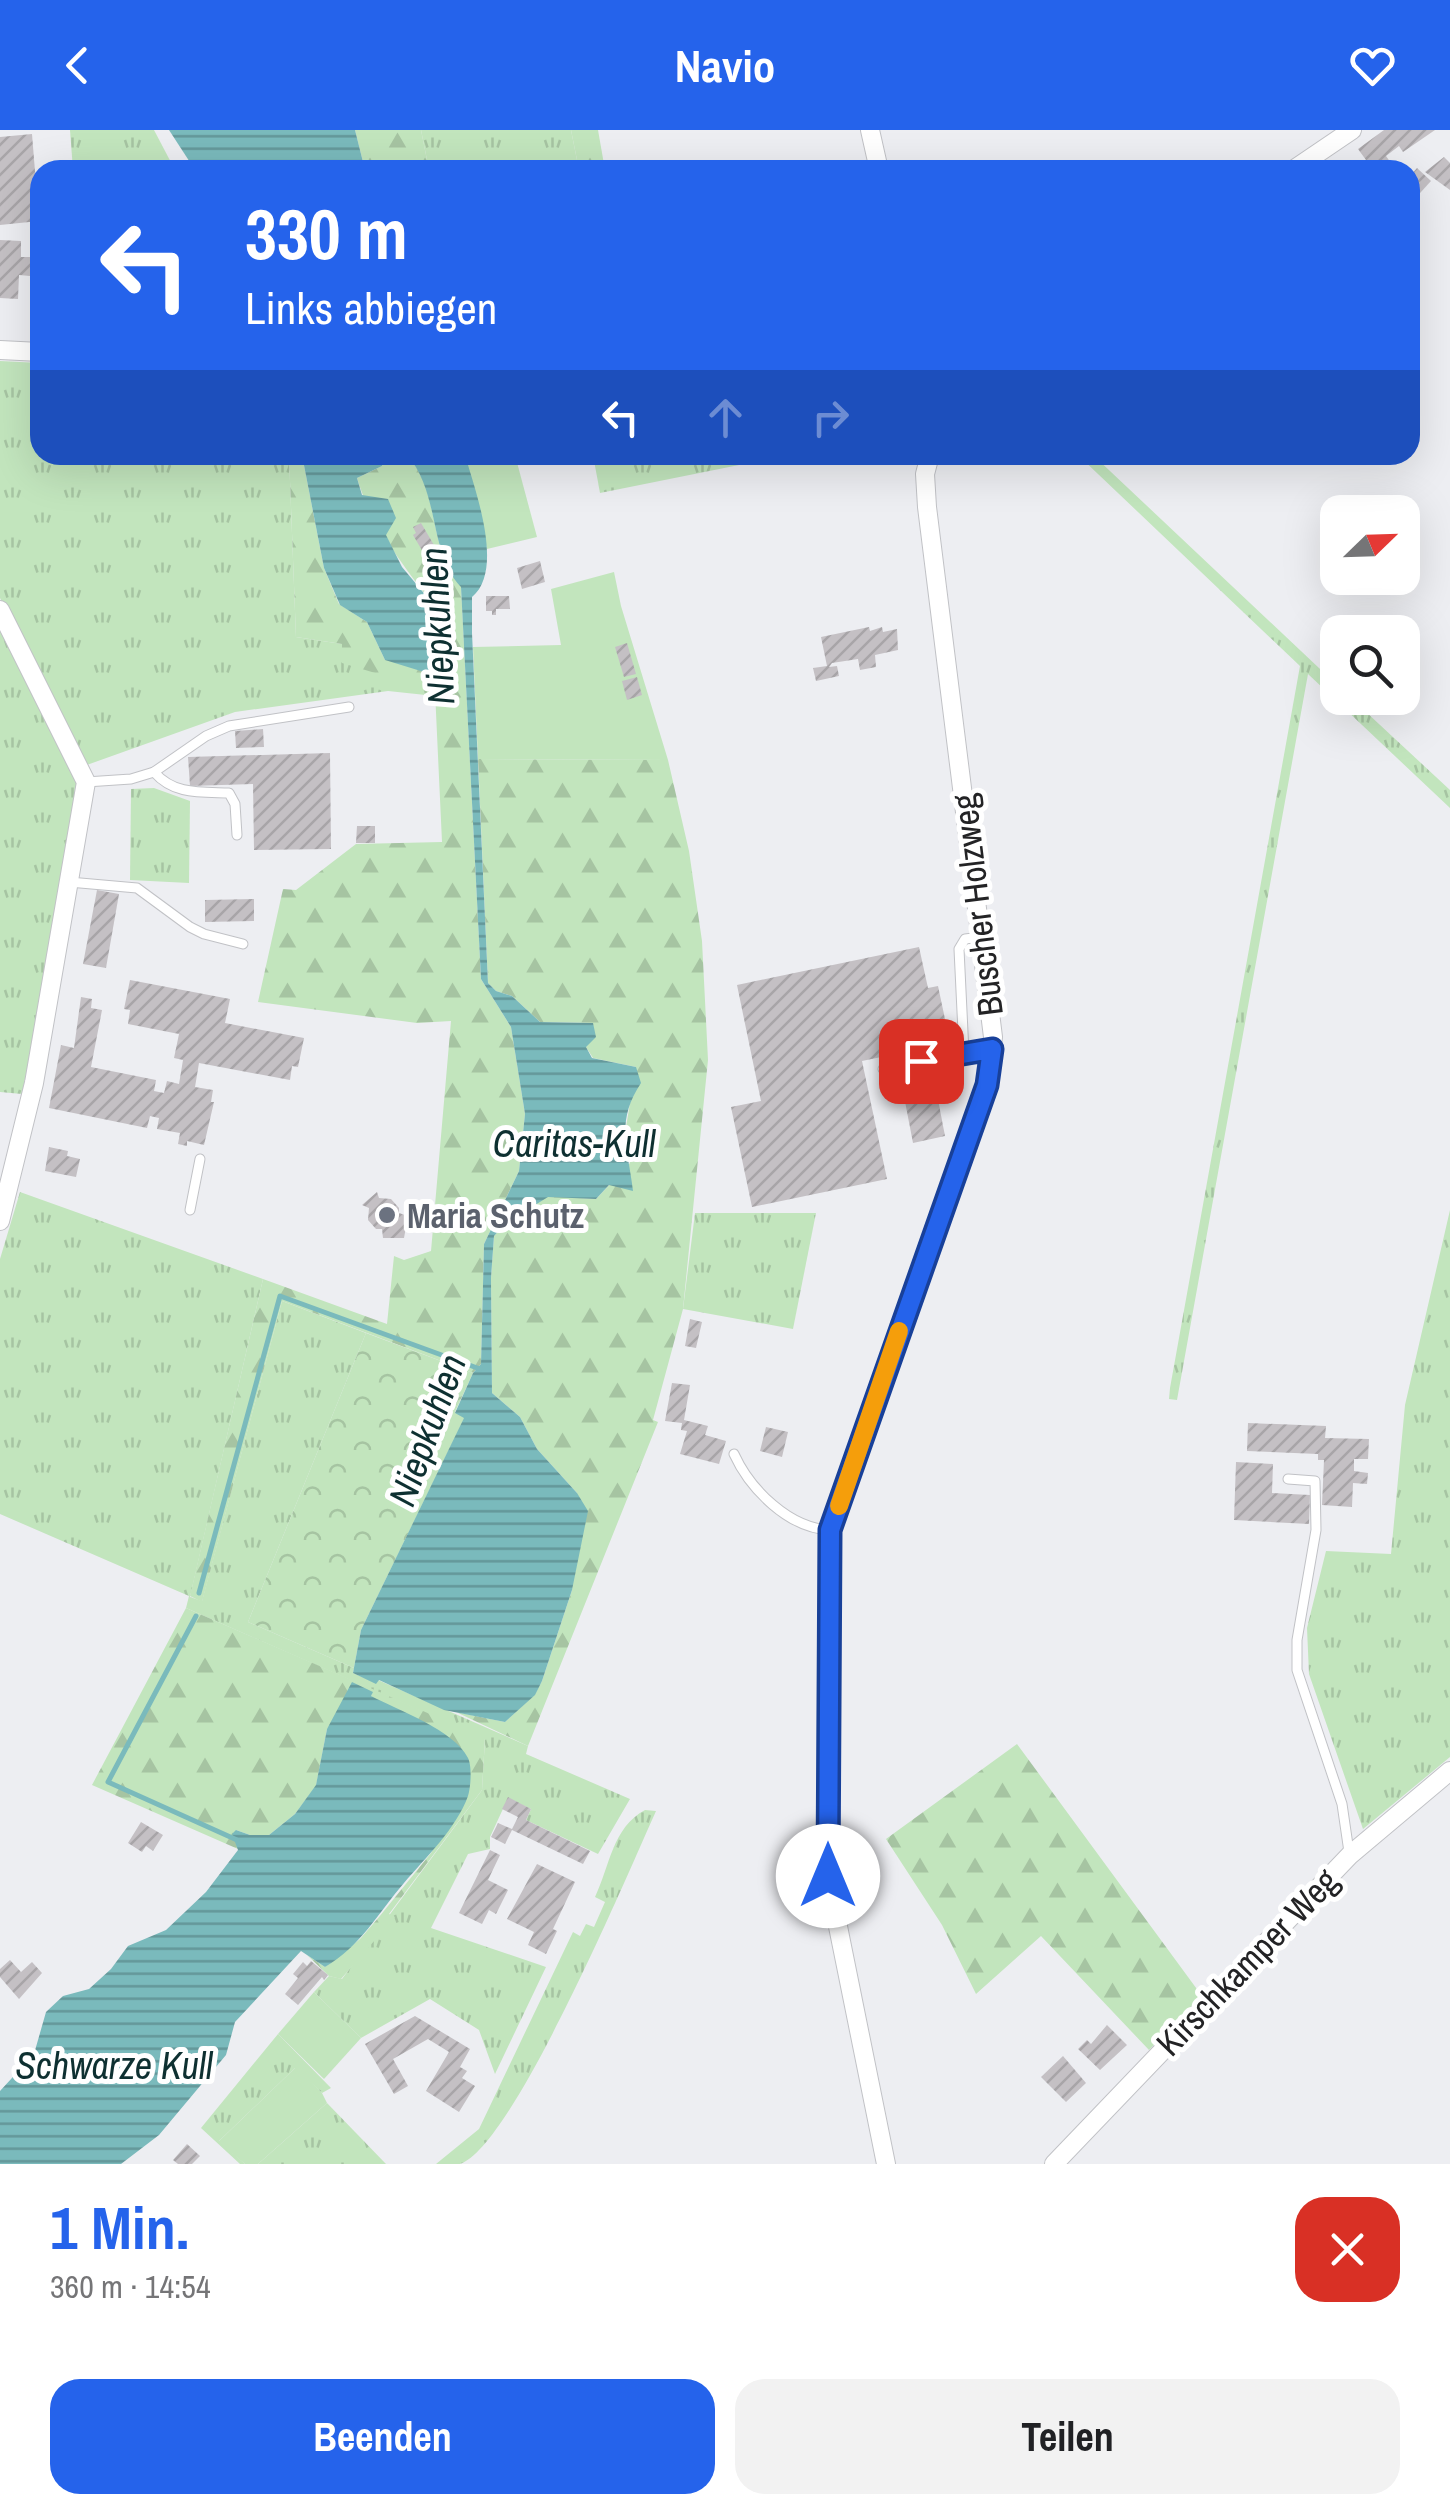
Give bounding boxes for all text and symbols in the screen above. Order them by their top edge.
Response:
text: Navio [675,35,775,96]
icon: back [50,38,105,93]
icon: heart [1345,38,1400,93]
text: 330 m [245,187,408,281]
icon: left [80,200,210,330]
text: Links abbiegen [245,277,497,338]
icon: left [593,390,648,445]
icon: ahead [698,390,753,445]
icon: right [803,390,858,445]
north arrow [1320,495,1420,595]
map controls [1320,495,1420,715]
water label: Niepkuhlen [407,546,467,706]
button: search [1320,615,1420,715]
street label: Buscher Holzweg [940,791,1014,1019]
pin [879,1019,964,1104]
icon: arrive [894,1034,949,1089]
water label: Caritas-Kull [493,1118,656,1169]
place label: Maria Schutz [407,1192,584,1239]
marker: Maria Schutz [376,1204,398,1226]
water label: Niepkuhlen [376,1347,478,1513]
position arrow [776,1824,880,1928]
street label: Kirschkamper Weg [1146,1858,1349,2066]
water label: Schwarze Kull [15,2040,214,2091]
text: 1 Min. [50,2187,189,2268]
button: close [1295,2197,1400,2302]
text: 360 m · 14:54 [50,2265,210,2308]
button: Beenden [50,2379,715,2494]
button: Teilen [735,2379,1400,2494]

